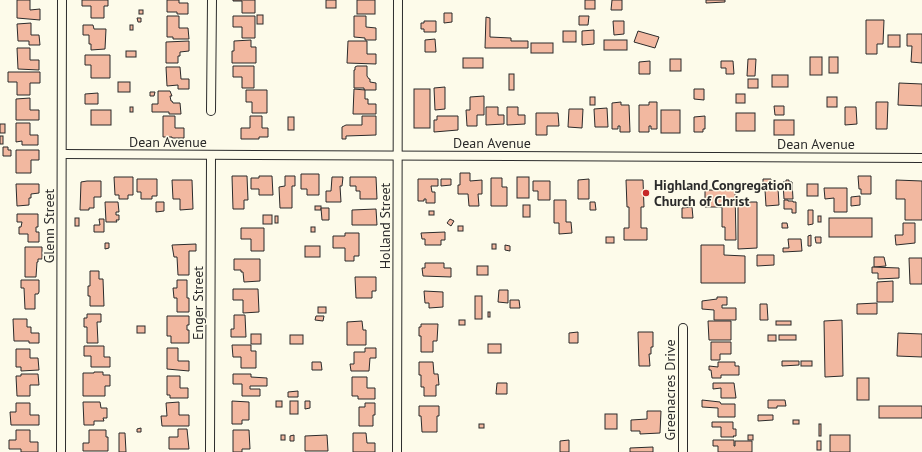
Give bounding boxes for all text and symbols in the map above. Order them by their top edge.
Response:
street label: Dean Avenue [129,133,207,151]
street label: Dean Avenue [453,134,531,152]
street label: Dean Avenue [777,135,855,153]
place label: Highland Congregation Church of Christ [654,176,792,210]
street label: Holland Street [376,182,394,269]
street label: Glenn Street [40,188,58,263]
marker: Highland Congregation Church of Christ [641,188,651,198]
street label: Enger Street [189,266,207,340]
street label: Greenacres Drive [661,339,679,441]

